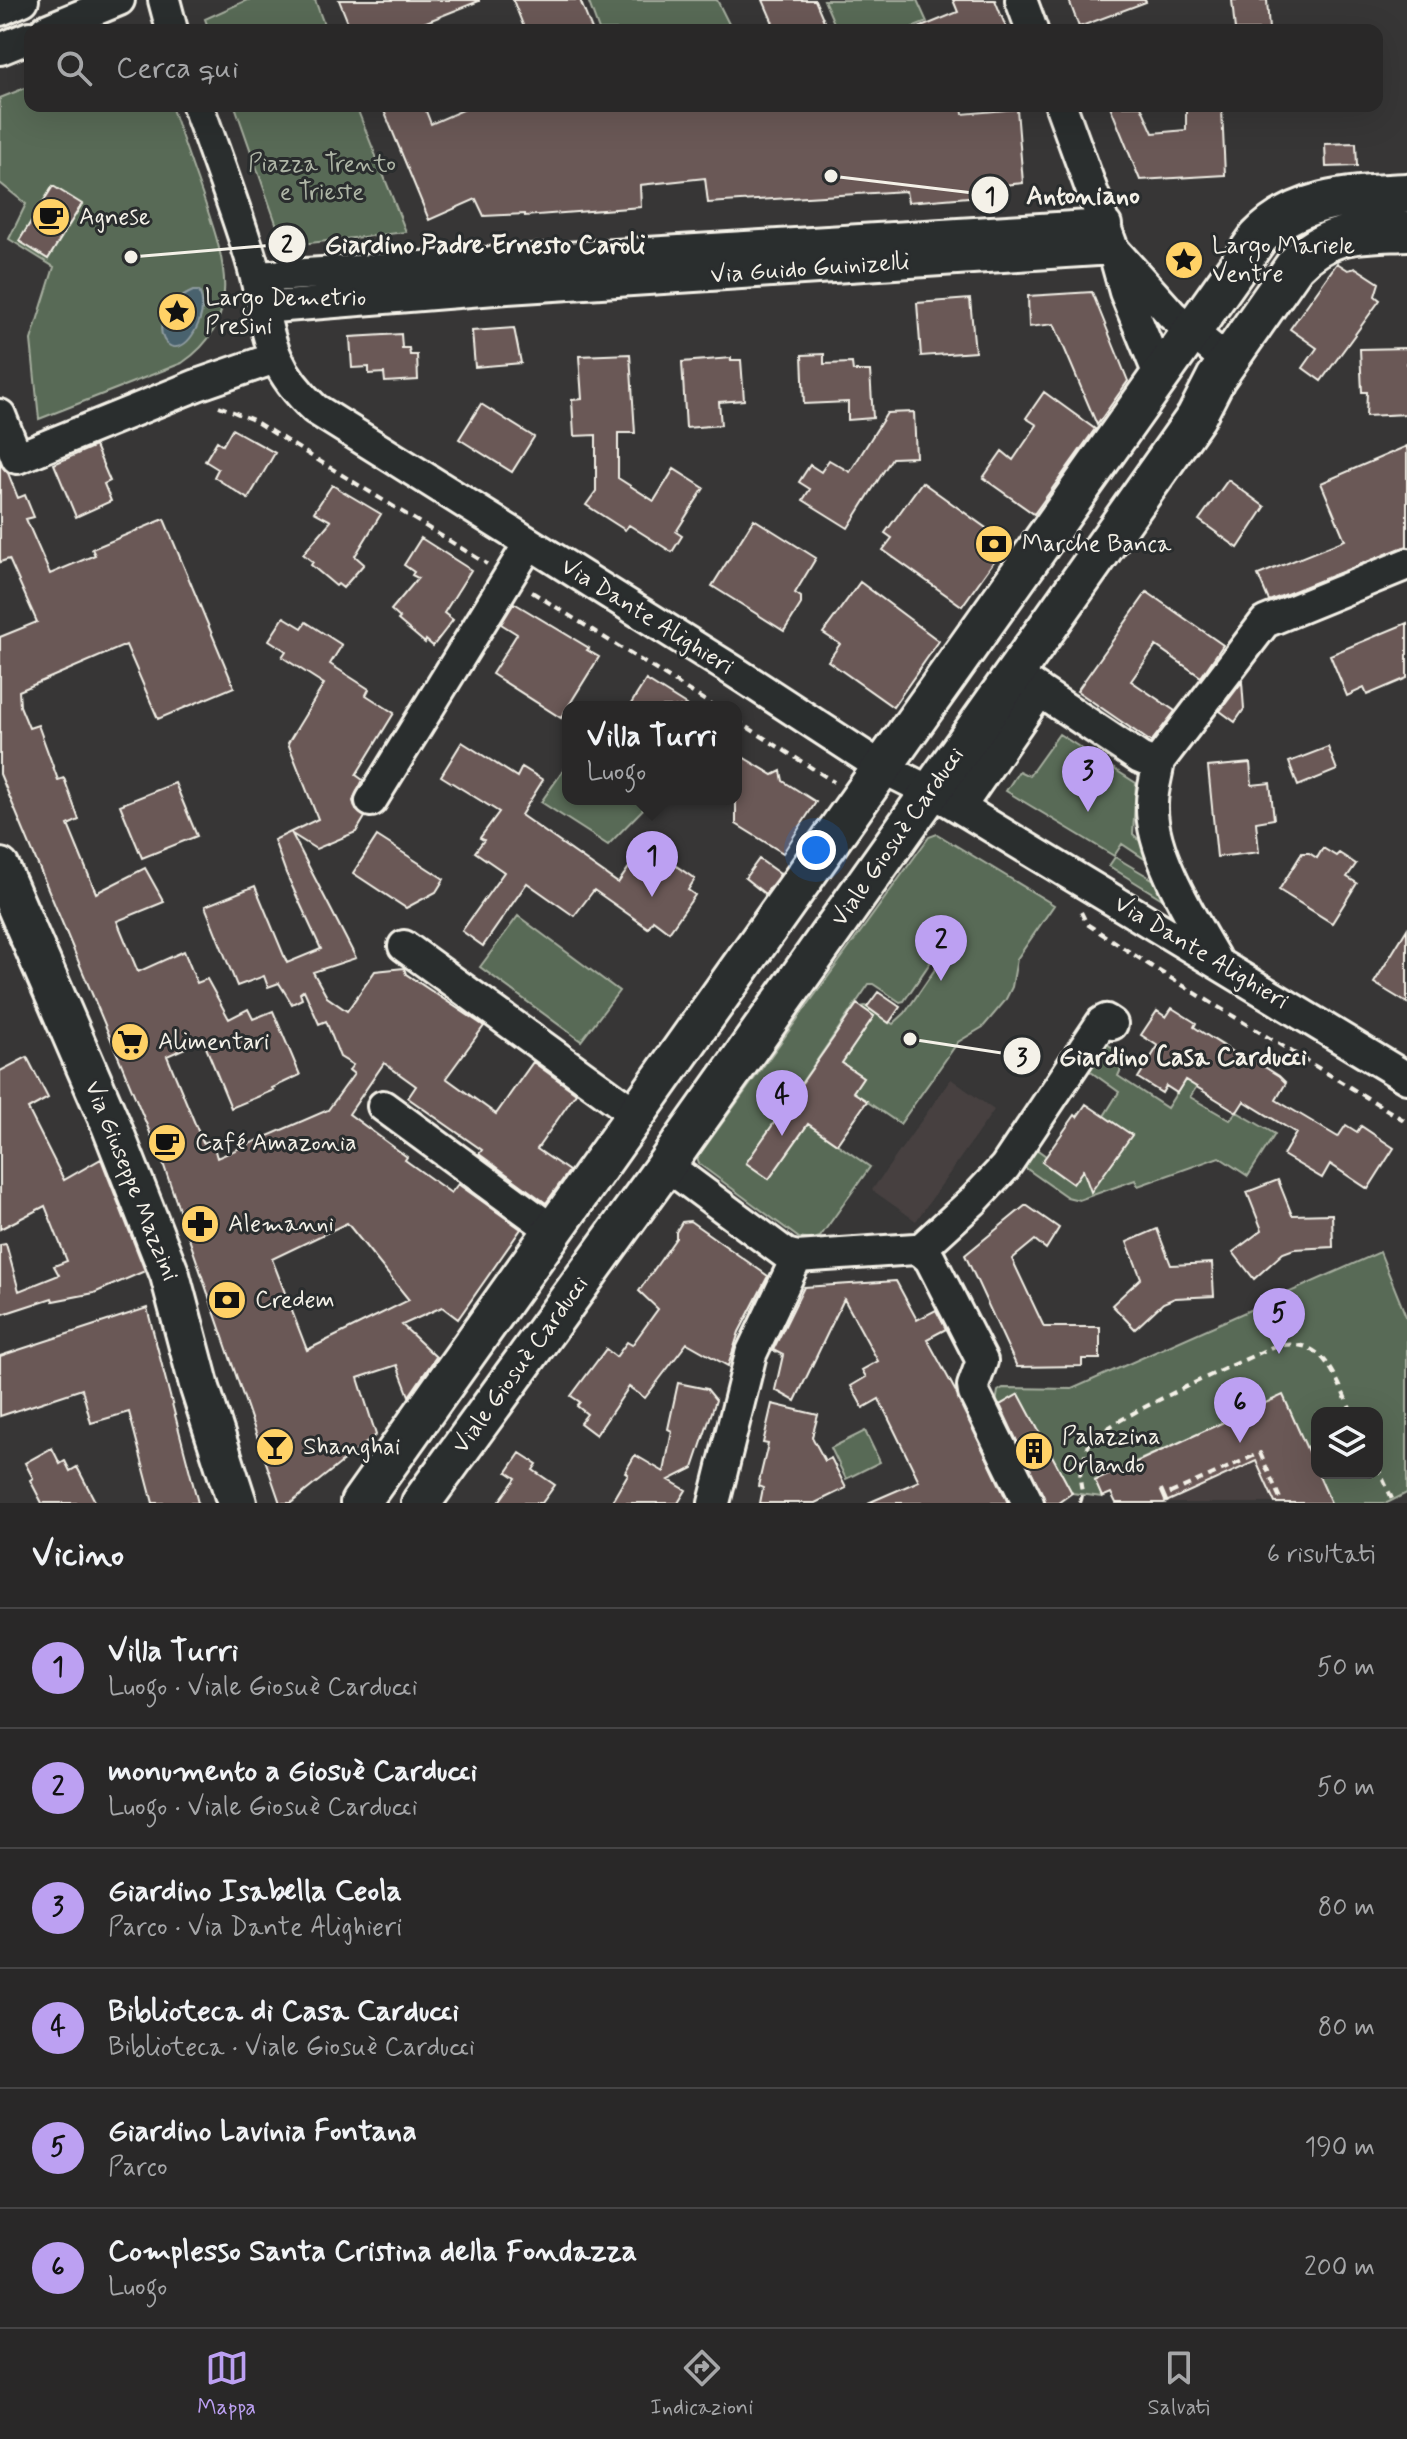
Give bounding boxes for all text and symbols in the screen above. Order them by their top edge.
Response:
search box [24,24,1383,112]
icon: search [52,46,96,90]
text: Cerca qui [116,49,239,88]
park label: Piazza Trento e Trieste [248,149,396,208]
callout: Antoniano [970,170,1155,220]
text: Antoniano [1026,180,1140,214]
text: 1 [985,182,995,213]
cafe icon: Agnese [30,196,72,238]
place label: Agnese [79,202,150,233]
callout: Giardino Padre Ernesto Caroli [267,219,663,269]
text: Giardino Padre Ernesto Caroli [325,229,645,263]
text: 2 [281,230,293,261]
place label: Largo Mariele Ventre [1212,231,1355,290]
place icon: Largo Mariele Ventre [1163,239,1205,281]
street label: Via Guido Guinizelli [709,247,911,291]
place label: Largo Demetrio Presini [205,283,366,342]
place icon: Largo Demetrio Presini [156,291,198,333]
bank icon: Marche Banca [973,523,1015,565]
place label: Marche Banca [1022,529,1172,560]
street label: Via Dante Alighieri [555,551,739,683]
popup [562,701,742,805]
text: Villa Turri [587,717,717,756]
street label: Viale Giosuè Carducci [824,741,972,933]
pin: 3 [1062,746,1114,812]
text: Luogo [587,756,646,790]
your location [796,830,836,870]
pin: 1 [626,831,678,897]
street label: Via Dante Alighieri [1108,889,1294,1017]
pin: 2 [915,915,967,981]
supermarket icon: Alimentari [109,1021,151,1063]
place label: Alimentari [158,1027,269,1058]
callout: Giardino Casa Carducci [1002,1031,1324,1081]
text: Giardino Casa Carducci [1059,1041,1307,1075]
text: 3 [1017,1043,1028,1074]
pin: 4 [756,1070,808,1136]
street label: Via Giuseppe Mazzini [77,1076,185,1286]
cafe icon: Café Amazonia [146,1122,188,1164]
place label: Café Amazonia [195,1128,357,1159]
pharmacy icon: Alemanni [179,1203,221,1245]
place label: Alemanni [228,1209,334,1240]
street label: Viale Giosuè Carducci [446,1270,596,1460]
bank icon: Credem [206,1279,248,1321]
place label: Credem [255,1285,335,1316]
pin: 5 [1253,1288,1305,1354]
pin: 6 [1214,1377,1266,1443]
map controls [1311,1407,1383,1479]
button: layers [1311,1407,1383,1479]
place label: Palazzina Orlando [1062,1422,1161,1481]
bar icon: Shanghai [254,1426,296,1468]
building icon: Palazzina Orlando [1013,1430,1055,1472]
place label: Shanghai [303,1432,400,1463]
text: Vicino [32,1533,124,1578]
text: 6 risultati [1267,1538,1375,1572]
text: Villa Turri [108,1632,238,1671]
text: 1 [52,1651,64,1685]
text: 50 m [1317,1651,1375,1685]
text: Luogo · Viale Giosuè Carducci [108,1671,418,1705]
text: monumento a Giosuè Carducci [108,1752,477,1791]
text: 2 [52,1771,64,1805]
text: 50 m [1317,1771,1375,1805]
text: Luogo · Viale Giosuè Carducci [108,1791,418,1825]
text: Giardino Isabella Ceola [108,1872,402,1911]
text: 3 [52,1891,64,1925]
text: 80 m [1318,1891,1375,1925]
text: Parco · Via Dante Alighieri [108,1911,402,1945]
text: Biblioteca di Casa Carducci [108,1992,459,2031]
text: 4 [50,2011,66,2045]
text: 80 m [1318,2011,1375,2045]
text: Biblioteca · Viale Giosuè Carducci [108,2031,475,2065]
text: Giardino Lavinia Fontana [108,2112,417,2151]
text: 5 [50,2131,66,2165]
text: 190 m [1305,2131,1375,2165]
text: Parco [108,2151,168,2185]
text: Complesso Santa Cristina della Fondazza [108,2232,637,2271]
text: 6 [51,2251,65,2285]
text: 200 m [1304,2251,1375,2285]
text: Luogo [108,2271,167,2305]
tab: Mappa [197,2346,256,2422]
tab: Indicazioni [650,2346,753,2422]
tab: Salvati [1148,2346,1210,2422]

